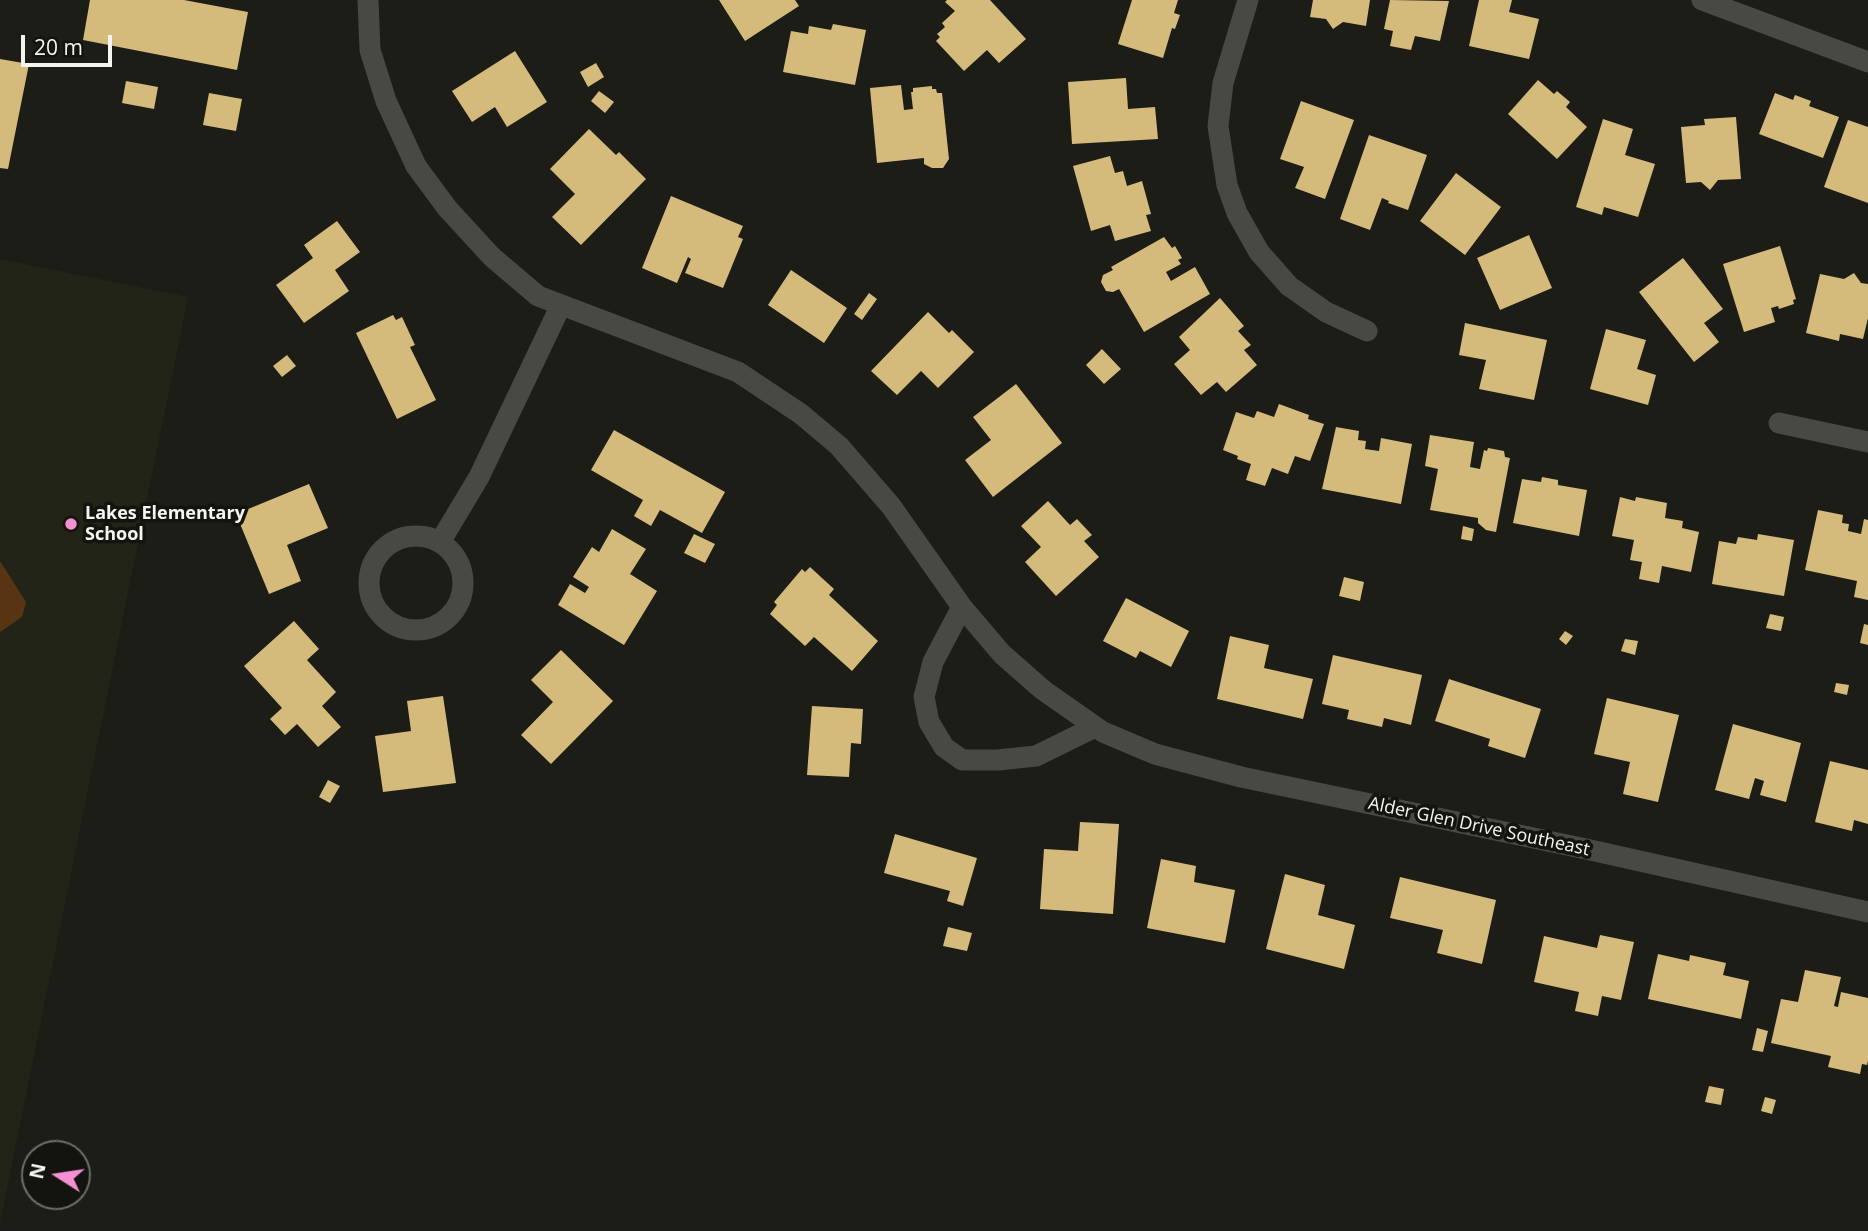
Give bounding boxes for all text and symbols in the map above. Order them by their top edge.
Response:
scale bar [24,21,116,65]
text: 20 m [34,33,83,61]
place label: Lakes Elementary School [85,503,245,546]
marker: Lakes Elementary School [63,516,79,532]
street label: Alder Glen Drive Southeast [1366,793,1592,861]
north arrow [21,1140,91,1210]
text: N [23,1161,52,1181]

